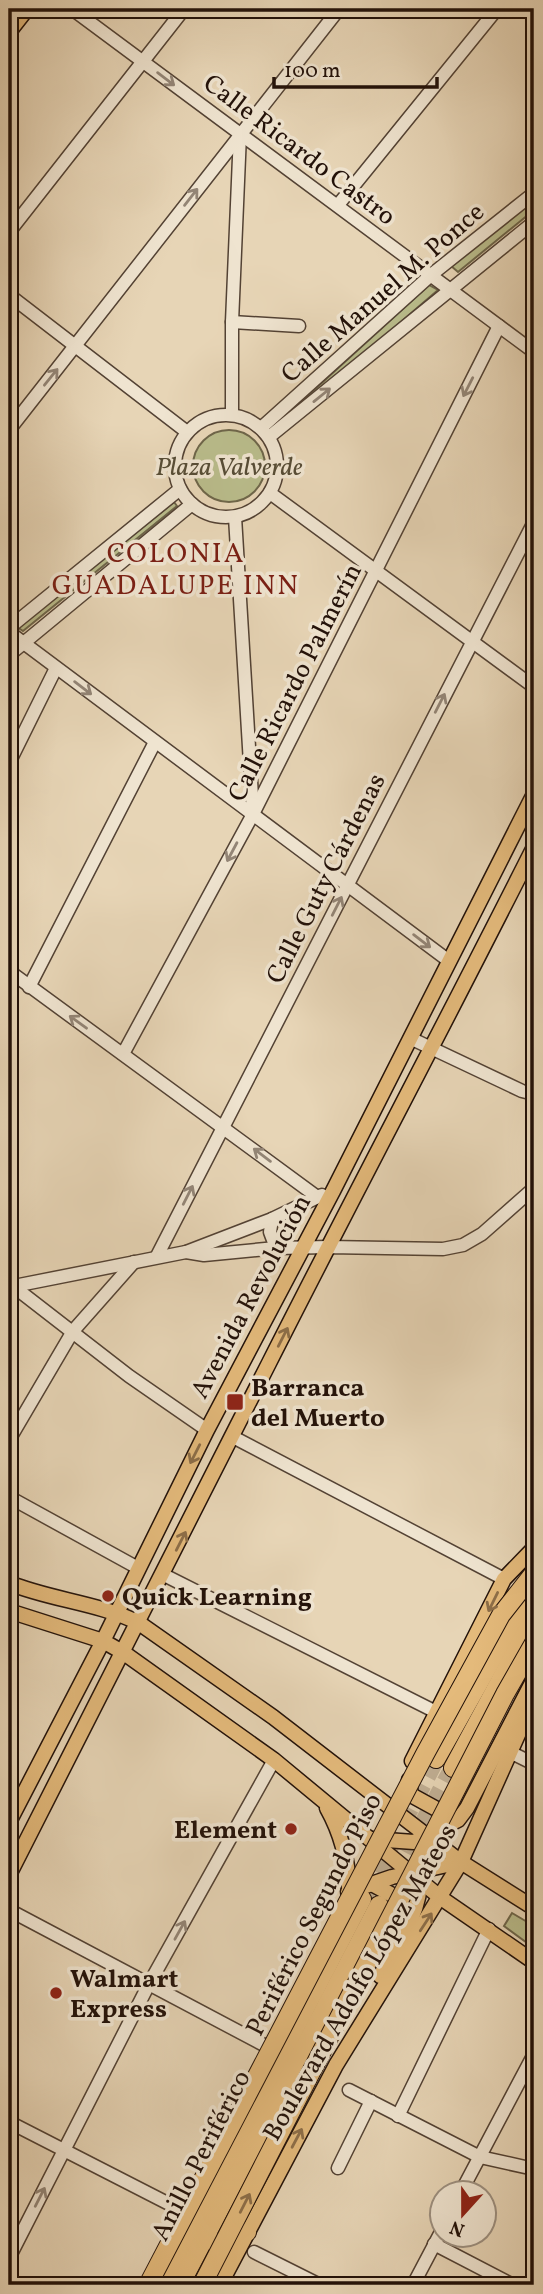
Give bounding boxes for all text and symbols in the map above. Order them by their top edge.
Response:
scale bar [274,46,436,90]
text: 100 m [284,57,341,86]
street label: Calle Ricardo Castro [195,66,403,235]
one-way arrow [157,71,176,86]
one-way arrow [184,189,199,207]
street label: Calle Manuel M. Ponce [274,195,493,392]
one-way arrow [44,368,59,386]
one-way arrow [461,376,475,397]
one-way arrow [313,387,331,402]
park label: Plaza Valverde [155,450,303,486]
district label: COLONIA GUADALUPE INN [52,535,300,606]
street label: Calle Ricardo Palmerín [220,557,372,808]
one-way arrow [73,680,92,695]
one-way arrow [433,693,447,714]
street label: Calle Guty Cárdenas [258,768,395,990]
one-way arrow [225,841,239,862]
one-way arrow [330,896,344,917]
one-way arrow [412,934,431,948]
one-way arrow [69,1015,88,1029]
one-way arrow [253,1148,272,1163]
one-way arrow [181,1185,195,1206]
street label: Avenida Revolución [183,1189,321,1405]
one-way arrow [276,1327,290,1348]
place label: Barranca del Muerto [251,1371,385,1437]
marker: Barranca del Muerto [225,1392,245,1412]
one-way arrow [188,1443,201,1464]
one-way arrow [175,1531,189,1552]
place label: Quick Learning [122,1580,312,1616]
marker: Quick Learning [100,1588,116,1604]
one-way arrow [486,1591,500,1612]
street label: Periférico Segundo Piso [238,1787,392,2042]
place label: Element [174,1813,277,1849]
street label: Boulevard Adolfo López Mateos [255,1818,466,2148]
marker: Element [283,1821,299,1837]
one-way arrow [419,1912,433,1932]
one-way arrow [173,1921,187,1941]
place label: Walmart Express [70,1962,179,2028]
marker: Walmart Express [48,1985,64,2001]
street label: Anillo Periférico [143,2064,260,2248]
one-way arrow [290,2128,304,2149]
north arrow [428,2178,498,2248]
one-way arrow [34,2187,48,2208]
one-way arrow [239,2193,253,2214]
text: N [446,2213,469,2243]

